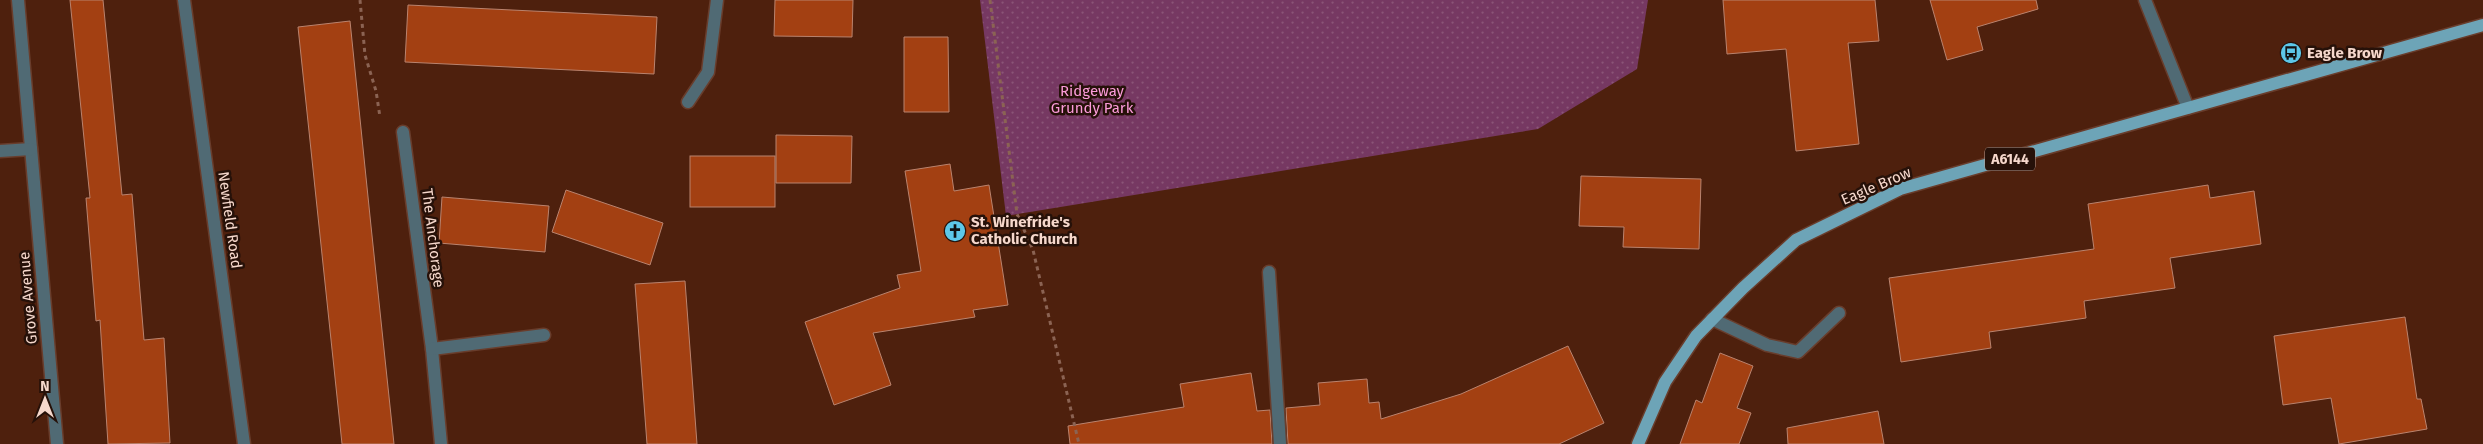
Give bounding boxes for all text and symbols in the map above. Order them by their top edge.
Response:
bus stop icon: Eagle Brow [2279,41,2303,65]
place label: Eagle Brow [2307,44,2383,62]
park label: Ridgeway Grundy Park [1051,82,1134,117]
road number: A6144 [1985,148,2035,170]
street label: Eagle Brow [1838,163,1914,209]
street label: Newfield Road [214,170,246,270]
street label: The Anchorage [418,187,448,289]
place label: St. Winefride's Catholic Church [971,213,1077,248]
church icon: St. Winefride's Catholic Church [943,219,967,243]
street label: Grove Avenue [15,251,41,345]
north arrow [20,374,70,424]
text: N [40,378,50,395]

